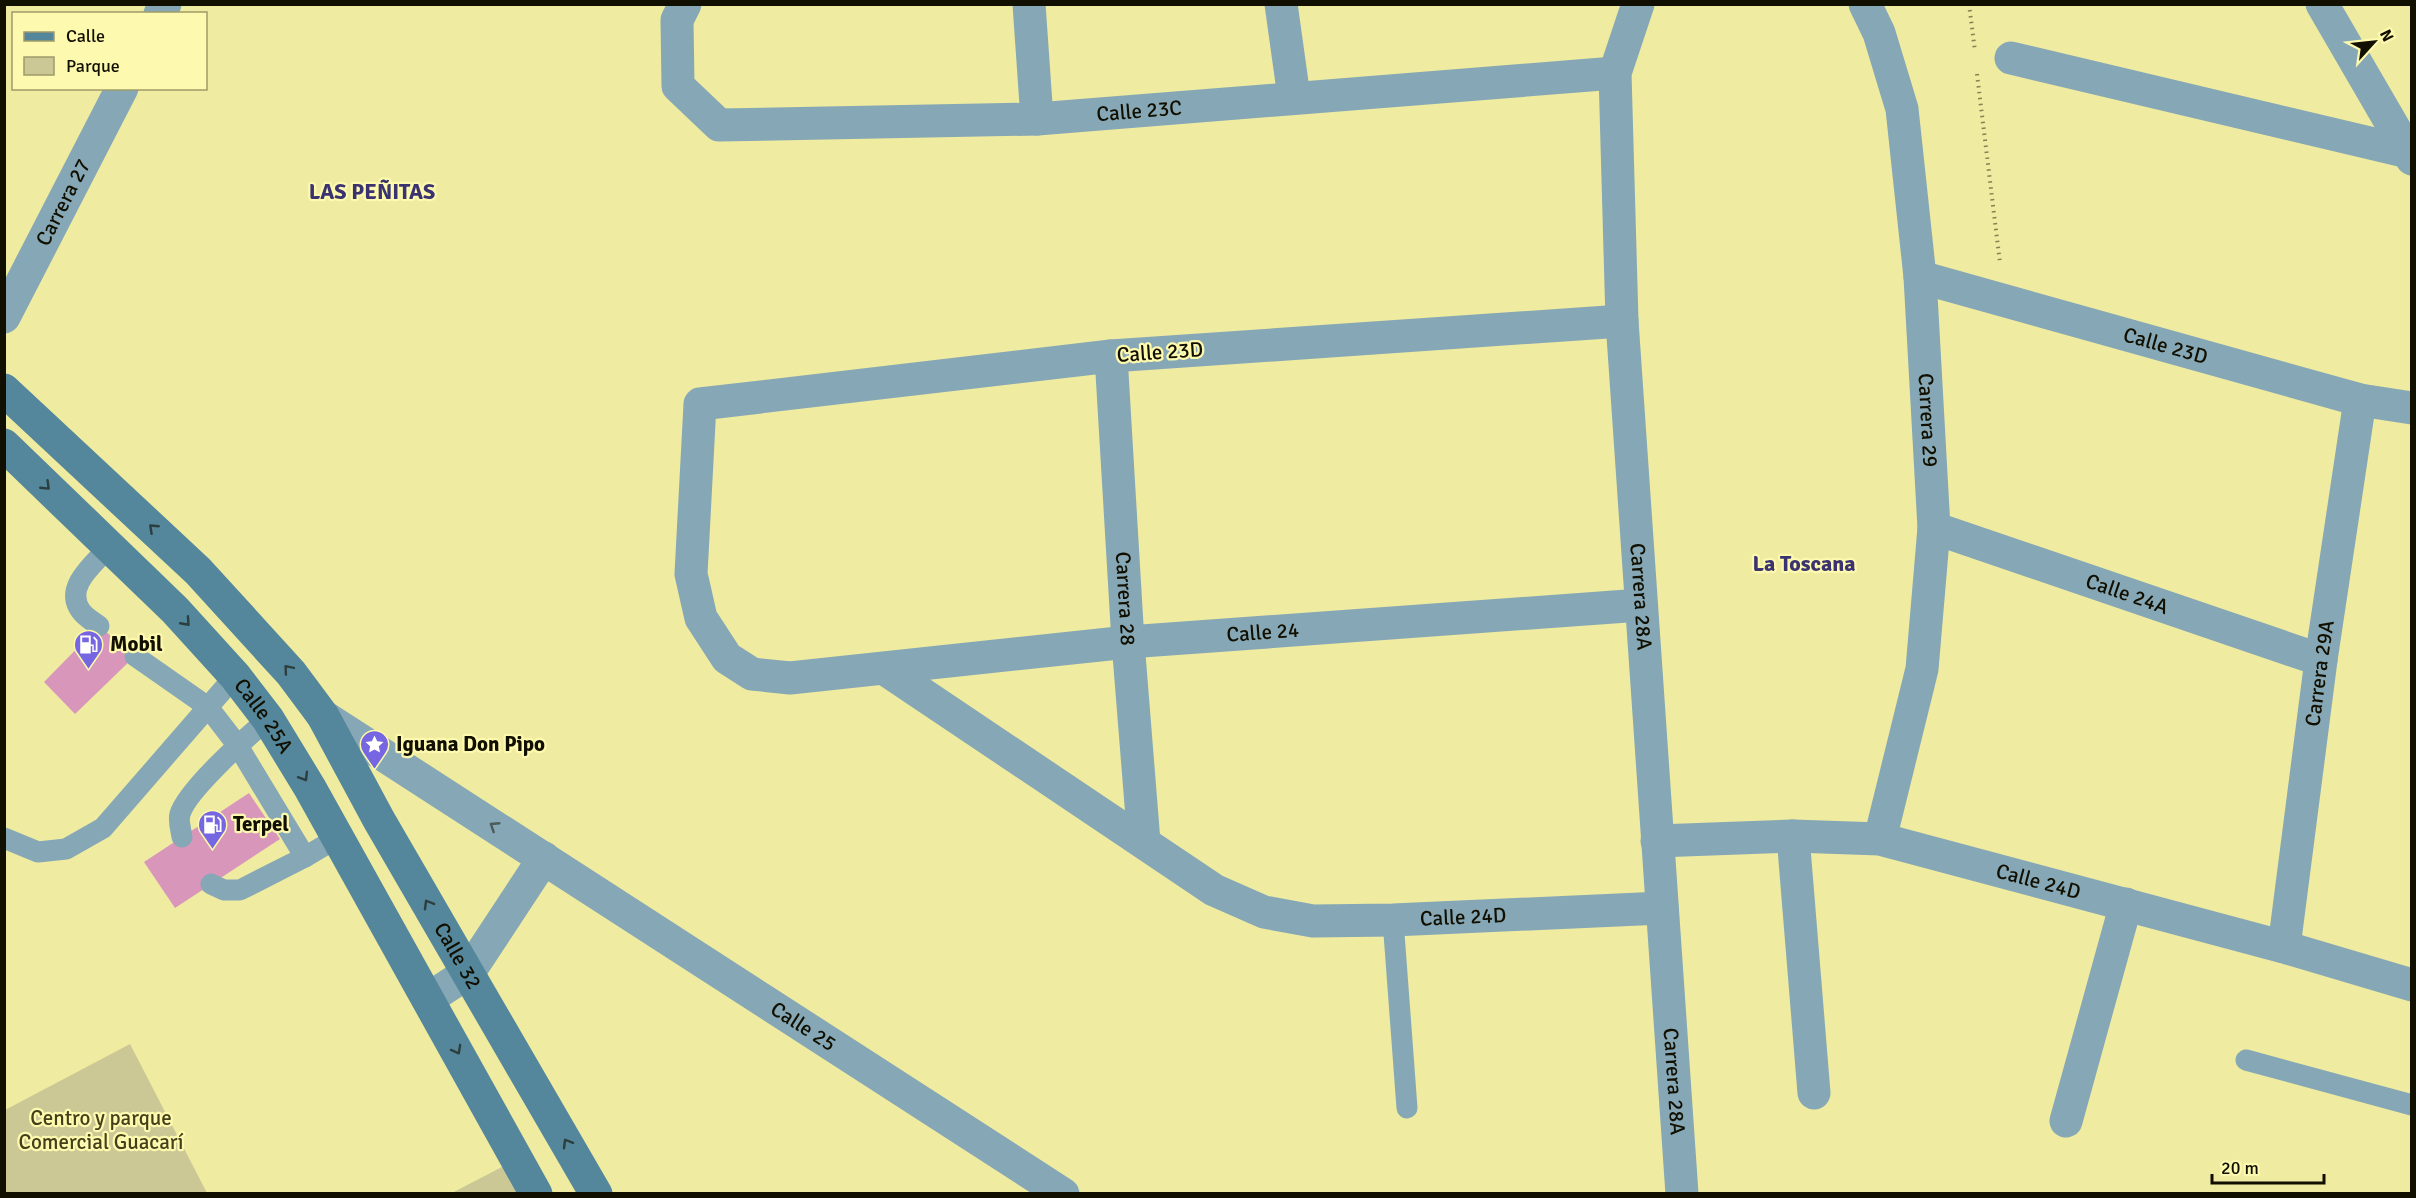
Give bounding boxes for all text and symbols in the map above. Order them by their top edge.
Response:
legend [12,12,207,90]
north arrow [2344,12,2404,72]
text: Calle [66,25,105,47]
text: N [2375,26,2398,45]
text: Parque [66,55,120,77]
street label: Calle 23C [1095,95,1183,127]
street label: Carrera 27 [30,154,96,250]
district label: LAS PEÑITAS [309,178,435,205]
street label: Calle 23D [2120,321,2211,370]
street label: Calle 23D [1116,336,1204,368]
street label: Carrera 29 [1912,372,1944,468]
one-way arrow [40,479,50,490]
one-way arrow [149,525,160,536]
street label: Carrera 28A [1624,542,1658,651]
district label: La Toscana [1752,550,1856,577]
street label: Carrera 28 [1110,551,1141,646]
street label: Calle 24A [2082,568,2172,620]
one-way arrow [179,615,190,626]
street label: Calle 24 [1225,617,1300,648]
street label: Carrera 29A [2300,618,2340,728]
fuel station icon: Mobil [73,628,105,670]
place label: Mobil [110,631,163,657]
one-way arrow [284,665,295,676]
street label: Calle 25A [229,673,299,758]
place icon: Iguana Don Pipo [359,728,391,770]
place label: Iguana Don Pipo [396,731,545,757]
one-way arrow [296,771,308,781]
fuel station icon: Terpel [196,808,228,850]
place label: Terpel [233,811,289,837]
one-way arrow [490,823,501,834]
street label: Calle 24D [1993,858,2083,905]
one-way arrow [424,900,436,910]
street label: Calle 24D [1419,902,1507,932]
street label: Calle 32 [428,918,487,994]
street label: Calle 25 [766,996,841,1057]
street label: Carrera 28A [1658,1027,1691,1136]
one-way arrow [450,1044,461,1055]
park label: Centro y parque Comercial Guacarí [18,1105,184,1155]
one-way arrow [563,1139,574,1149]
scale bar [2212,1147,2324,1185]
text: 20 m [2221,1157,2259,1179]

